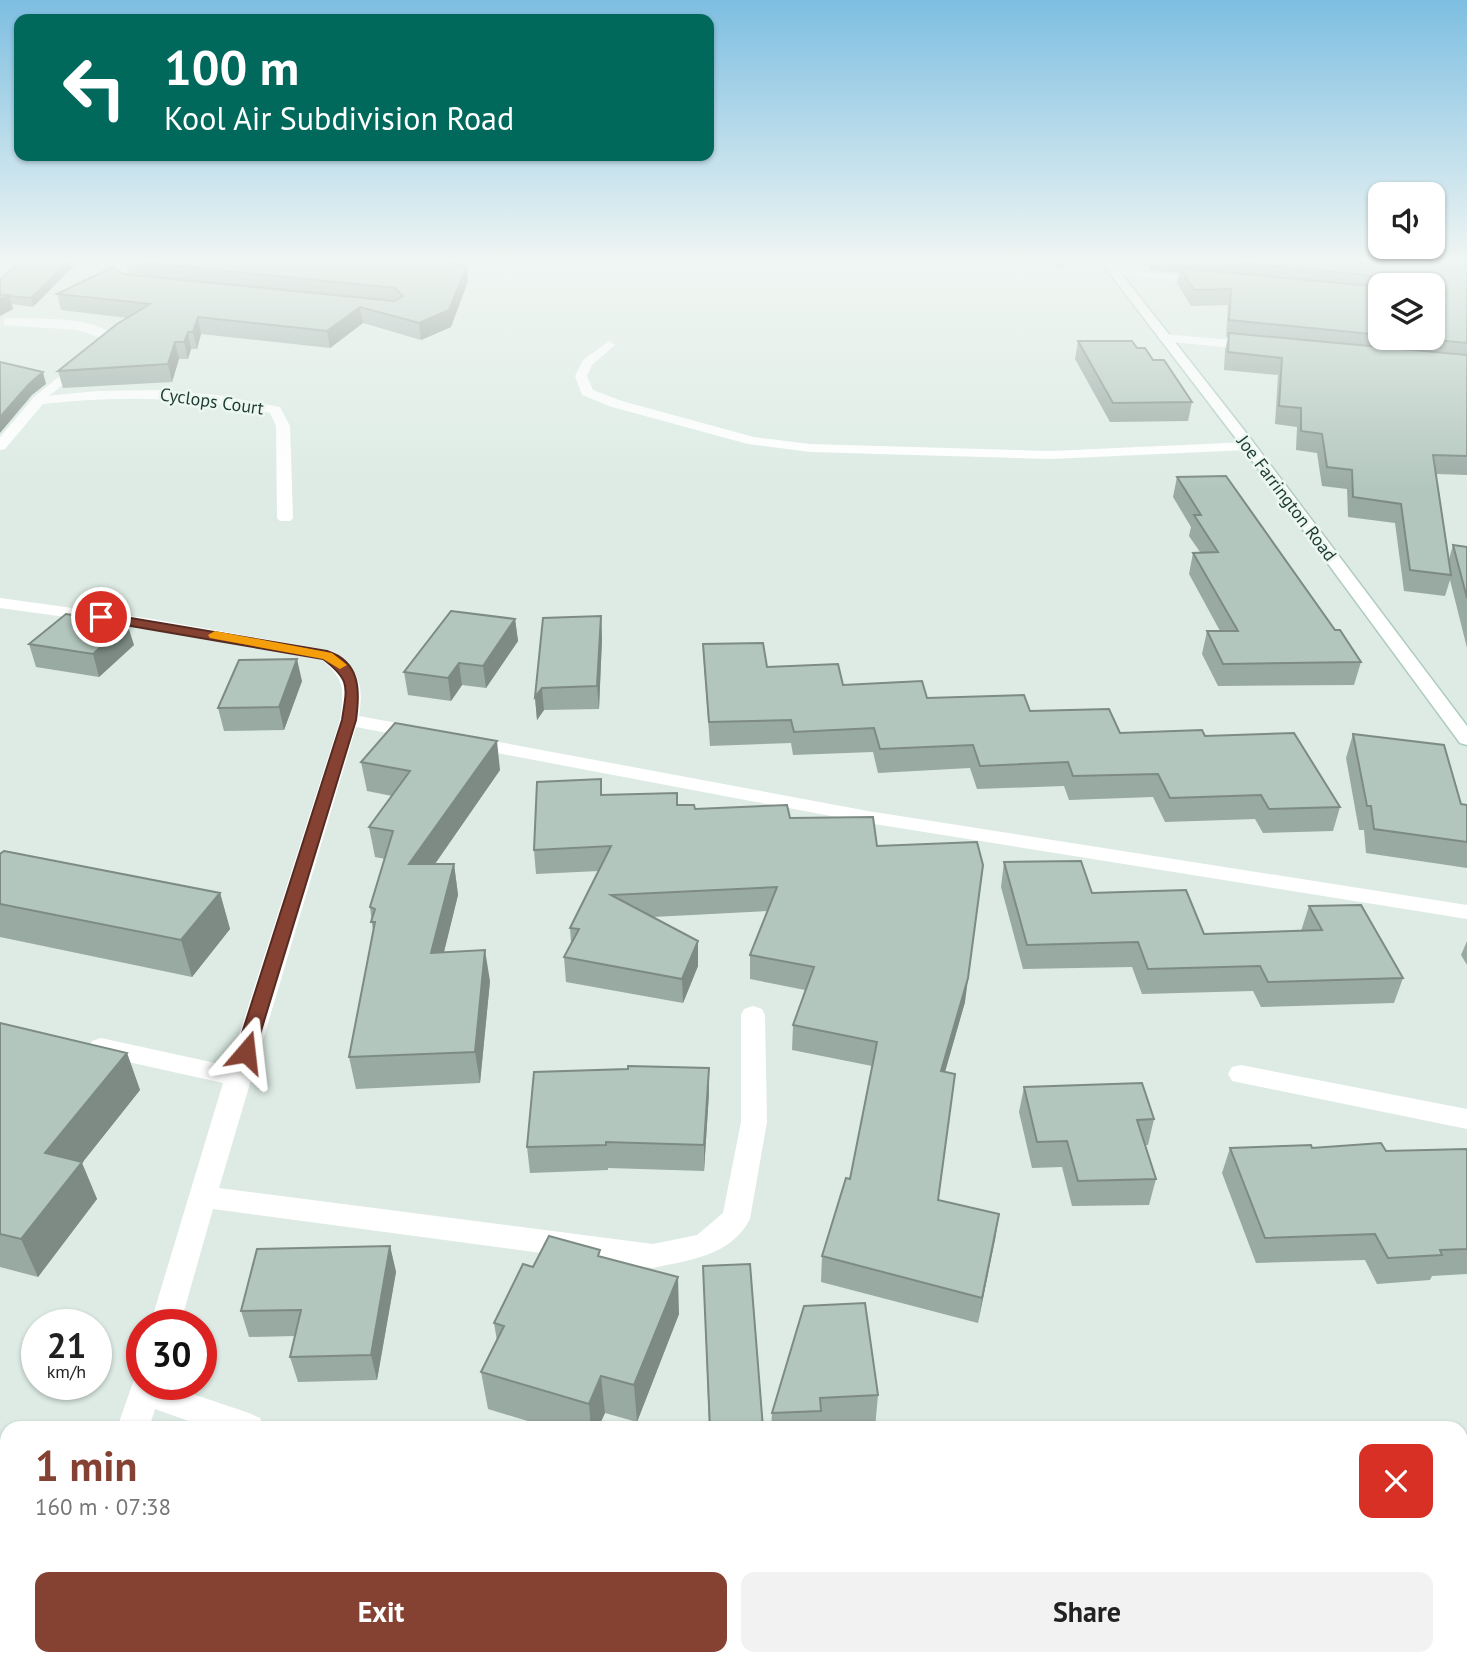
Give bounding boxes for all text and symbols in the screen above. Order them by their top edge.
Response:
text: 100 m [164,35,299,99]
icon: left [49,42,140,133]
text: Kool Air Subdivision Road [164,97,514,139]
map controls [1368,182,1445,350]
button: sound [1368,182,1445,259]
button: layers [1368,273,1445,350]
street label: Cyclops Court [159,382,265,420]
street label: Joe Farrington Road [1231,430,1342,566]
pin [71,587,131,647]
icon: arrive [82,598,120,636]
position arrow [209,1015,283,1089]
speed limit sign: 30 [126,1309,217,1400]
text: 21 [47,1322,86,1368]
text: km/h [47,1360,86,1383]
text: 1 min [35,1438,137,1493]
button: close [1359,1444,1433,1518]
text: 160 m · 07:38 [35,1492,171,1521]
button: Exit [35,1572,727,1652]
button: Share [741,1572,1433,1652]

